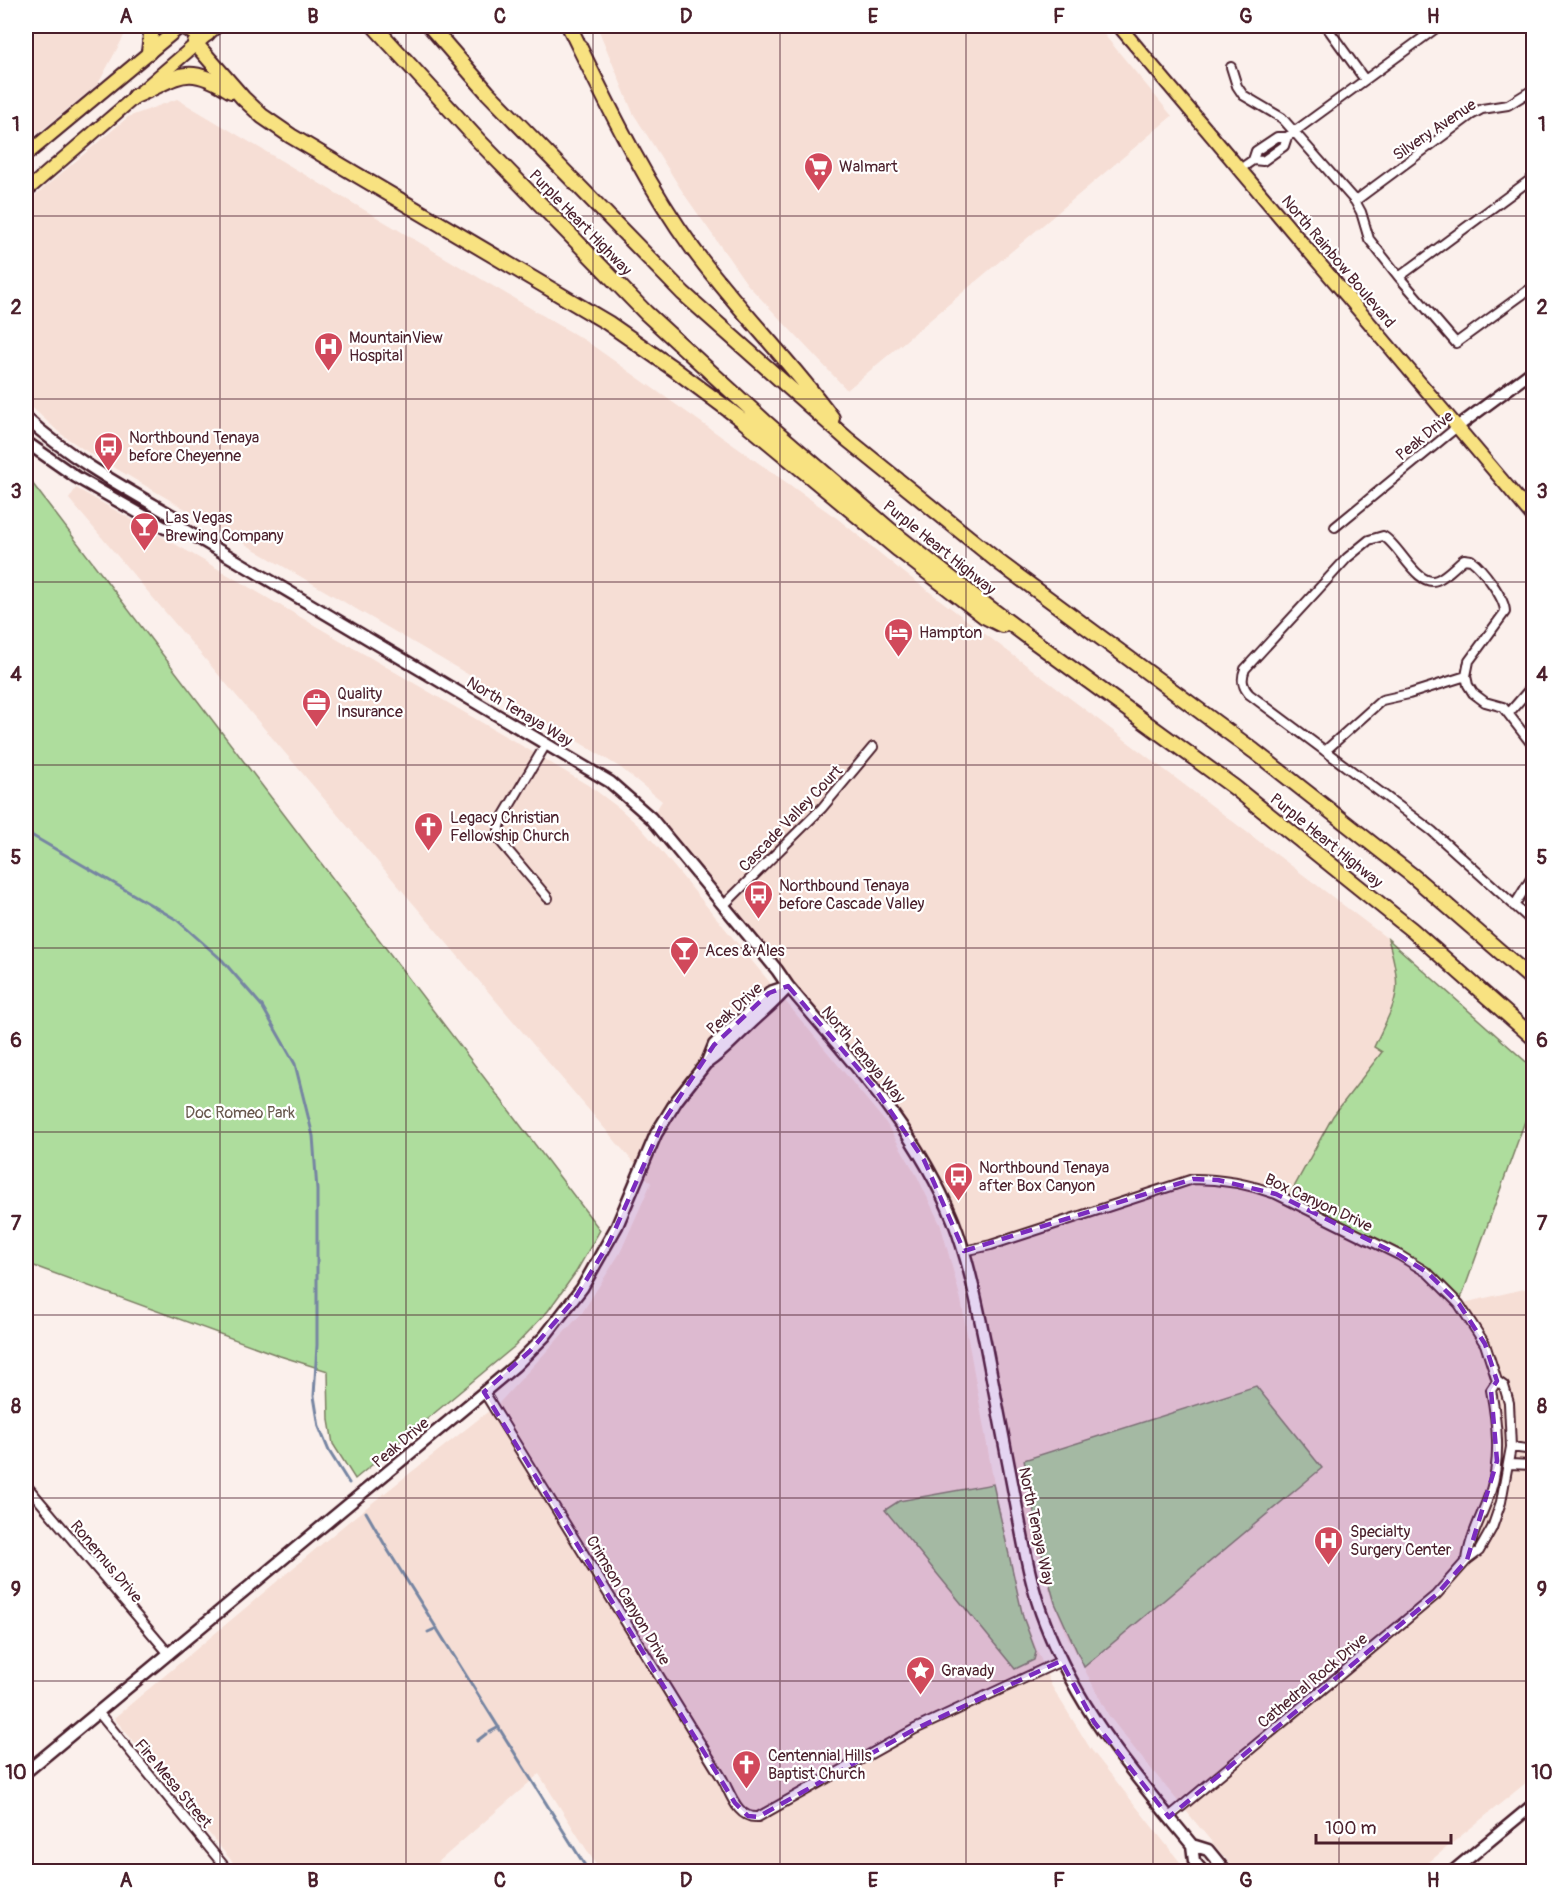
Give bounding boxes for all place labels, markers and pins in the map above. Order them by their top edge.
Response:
supermarket icon: Walmart [802,150,834,192]
place label: Walmart [839,157,898,177]
place label: MountainView Hospital [349,328,443,366]
hospital icon: MountainView Hospital [312,330,344,372]
place label: Northbound Tenaya before Cheyenne [129,428,259,466]
bus stop icon: Northbound Tenaya before Cheyenne [92,430,124,472]
place label: Las Vegas Brewing Company [165,508,284,546]
bar icon: Las Vegas Brewing Company [128,510,160,552]
hotel icon: Hampton [882,616,914,658]
place label: Hampton [919,623,982,643]
place label: Quality Insurance [337,684,403,722]
office icon: Quality Insurance [300,686,332,728]
place label: Legacy Christian Fellowship Church [450,808,569,846]
church icon: Legacy Christian Fellowship Church [413,810,445,852]
place label: Northbound Tenaya before Cascade Valley [779,876,925,914]
bus stop icon: Northbound Tenaya before Cascade Valley [742,878,774,920]
bar icon: Aces & Ales [668,934,700,976]
place label: Aces & Ales [705,941,785,961]
place label: Northbound Tenaya after Box Canyon [979,1158,1109,1196]
bus stop icon: Northbound Tenaya after Box Canyon [942,1160,974,1202]
place label: Specialty Surgery Center [1350,1522,1452,1560]
hospital icon: Specialty Surgery Center [1313,1524,1345,1566]
place icon: Gravady [904,1654,936,1696]
place label: Gravady [941,1661,994,1681]
place label: Centennial Hills Baptist Church [768,1746,872,1784]
church icon: Centennial Hills Baptist Church [731,1748,763,1790]

